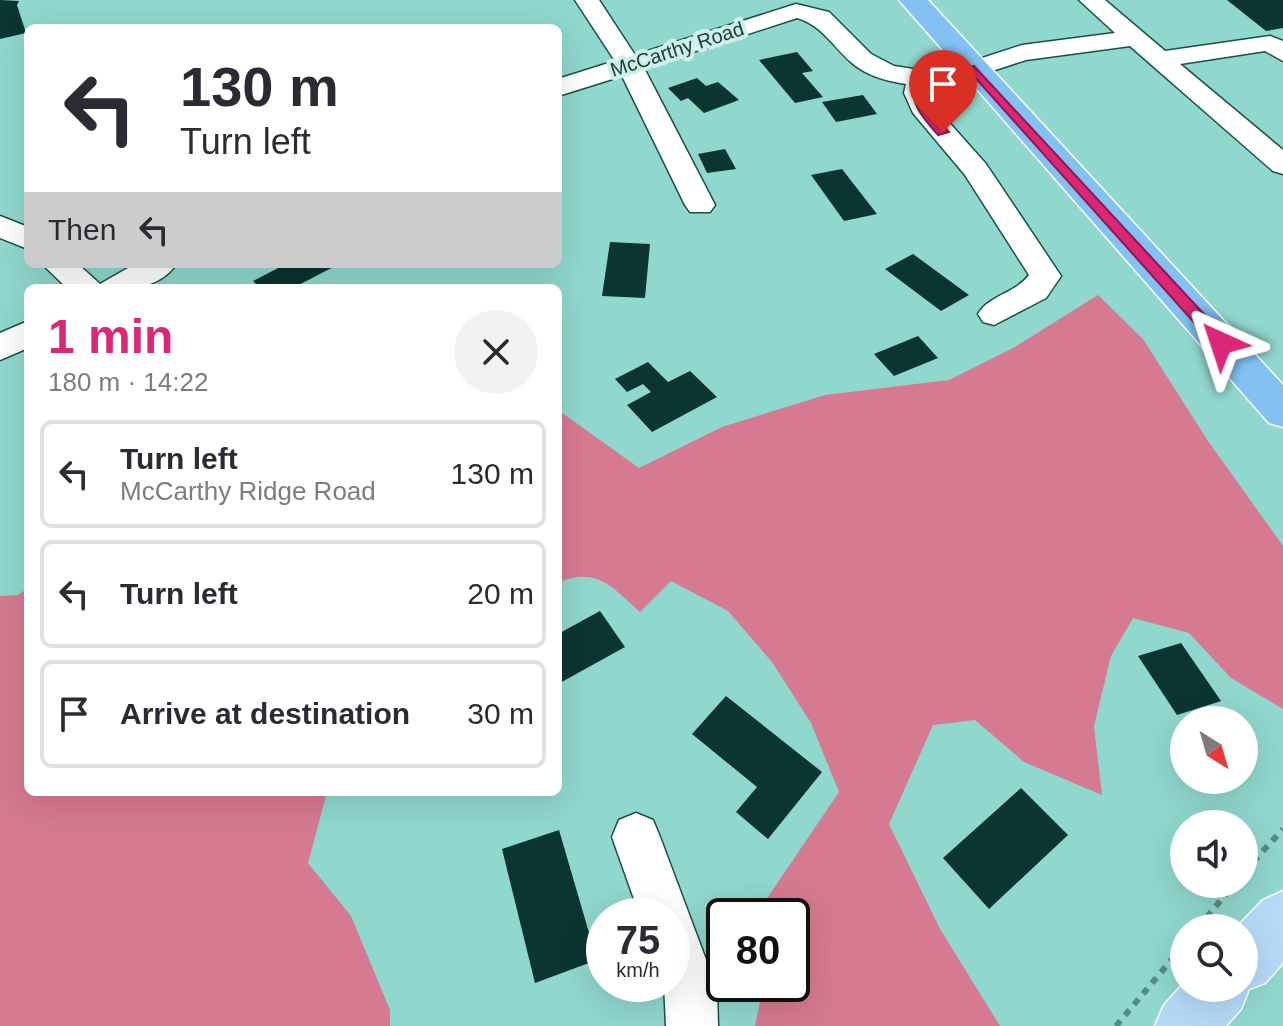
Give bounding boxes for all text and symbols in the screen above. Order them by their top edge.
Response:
street label: McCarthy Road [608,17,746,81]
pin [909,50,977,132]
text: 130 m [180,55,339,118]
icon: left [48,56,152,160]
icon: arrive [921,62,965,106]
text: Turn left [180,121,311,162]
icon: left [132,208,176,252]
text: Then [48,213,116,246]
position arrow [1179,301,1263,385]
text: 1 min [48,310,173,363]
button: close [454,310,538,394]
text: 180 m · 14:22 [48,367,208,397]
text: Turn left [120,442,238,475]
icon: left [52,452,96,496]
text: 130 m [451,457,534,490]
text: McCarthy Ridge Road [120,476,376,506]
icon: left [52,572,96,616]
text: Turn left [120,577,238,610]
text: 20 m [467,577,534,610]
icon: arrive [52,692,96,736]
text: Arrive at destination [120,697,410,730]
text: 30 m [467,697,534,730]
north arrow [1170,706,1258,794]
map controls [1170,706,1258,1002]
button: sound [1170,810,1258,898]
speed limit sign: 80 [706,898,810,1002]
button: search [1170,914,1258,1002]
text: 75 [616,918,660,962]
text: km/h [616,959,660,981]

